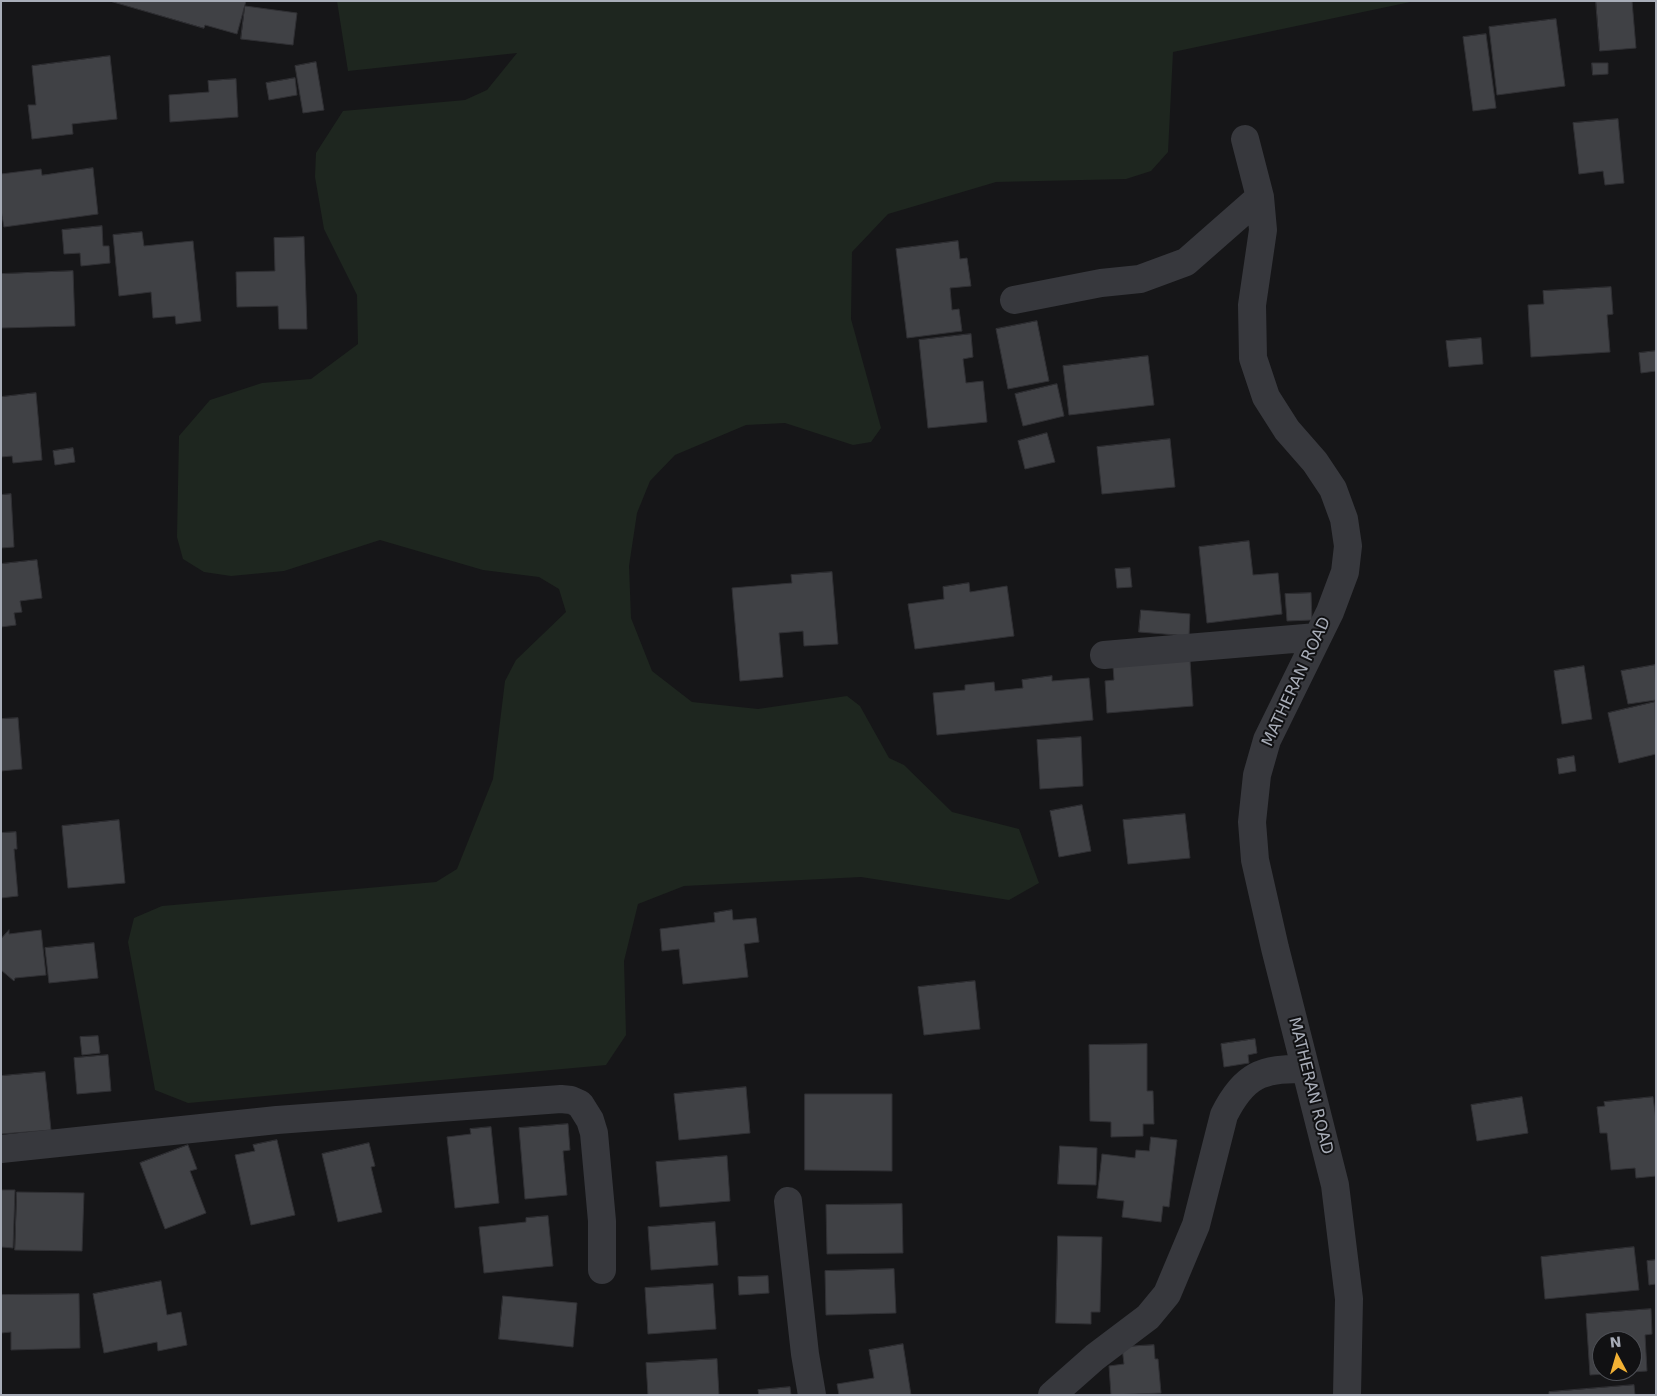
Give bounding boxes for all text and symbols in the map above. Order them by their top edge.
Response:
street label: MATHERAN ROAD [1259,614,1335,750]
street label: MATHERAN ROAD [1284,1015,1336,1157]
north arrow [1592,1331,1642,1381]
text: N [1609,1334,1622,1351]

